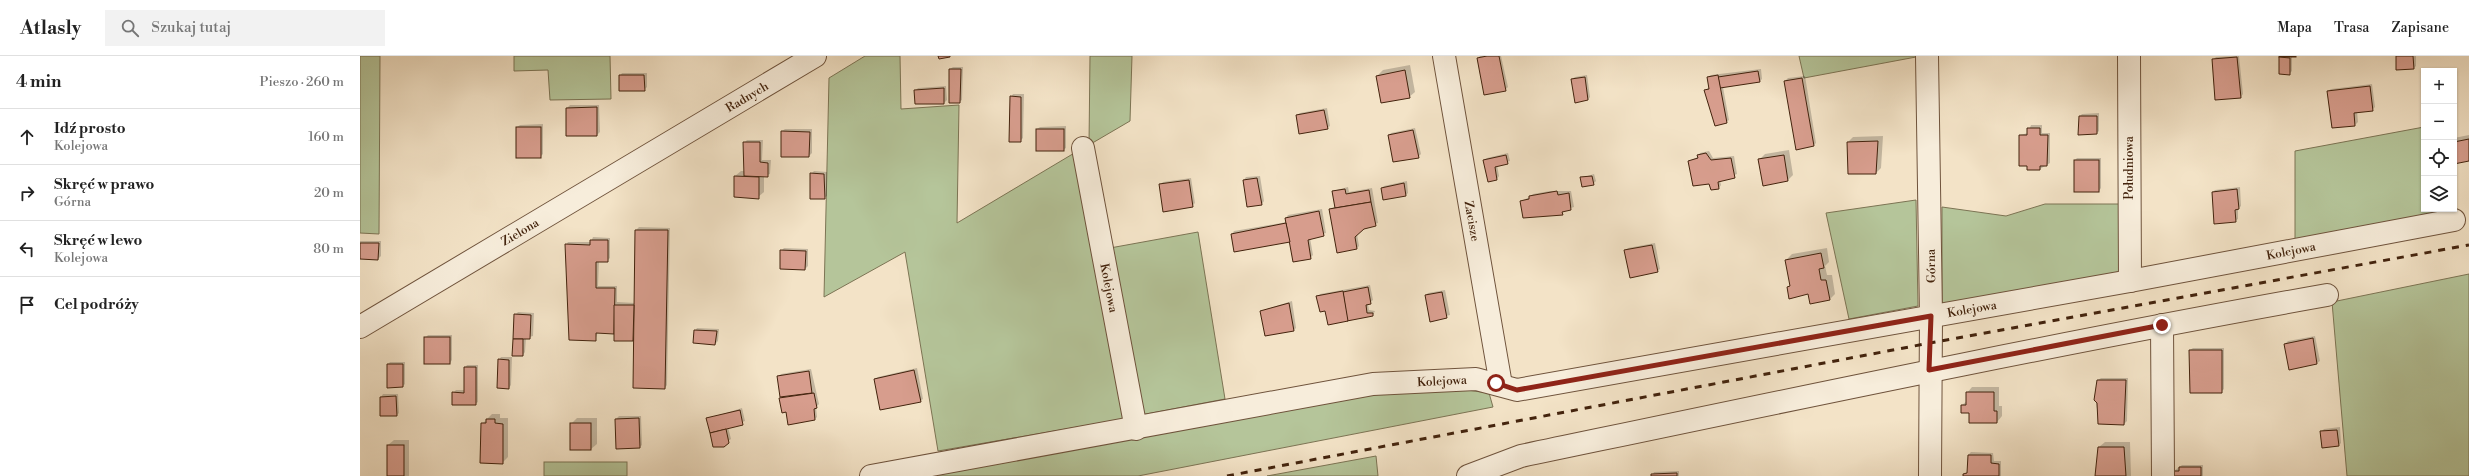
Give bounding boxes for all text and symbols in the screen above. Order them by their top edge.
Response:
search box [105,10,385,46]
text: Atlasly [20,16,81,40]
icon: search [119,17,141,39]
text: Szukaj tutaj [151,18,231,37]
text: Mapa [2277,19,2312,37]
text: Trasa [2334,19,2369,37]
text: Zapisane [2391,19,2449,37]
map controls [2421,68,2457,212]
button: + [2421,68,2457,104]
text: 4 min [16,71,61,93]
text: Pieszo · 260 m [260,74,344,90]
street label: Radnych [723,79,771,116]
button: − [2421,104,2457,140]
text: Idź prosto [54,119,126,138]
icon: ahead [16,126,38,148]
text: 160 m [308,129,344,145]
street label: Południowa [2122,135,2137,200]
text: Kolejowa [54,138,108,154]
button: locate [2421,140,2457,176]
text: Skręć w prawo [54,175,154,194]
button: layers [2421,176,2457,212]
icon: right [16,182,38,204]
text: 20 m [314,185,344,201]
text: Górna [54,194,91,210]
street label: Zacisze [1461,200,1482,243]
street label: Zielona [499,215,543,250]
text: Skręć w lewo [54,231,142,250]
icon: left [16,238,38,260]
street label: Kolejowa [2265,239,2318,264]
text: 80 m [313,241,344,257]
street label: Górna [1924,248,1939,283]
text: Kolejowa [54,250,108,266]
street label: Kolejowa [1096,262,1121,315]
icon: arrive [16,294,38,316]
text: Cel podróży [54,295,139,314]
street label: Kolejowa [1946,298,1999,321]
route end [2153,316,2171,334]
street label: Kolejowa [1417,373,1468,390]
route start [1487,374,1505,392]

